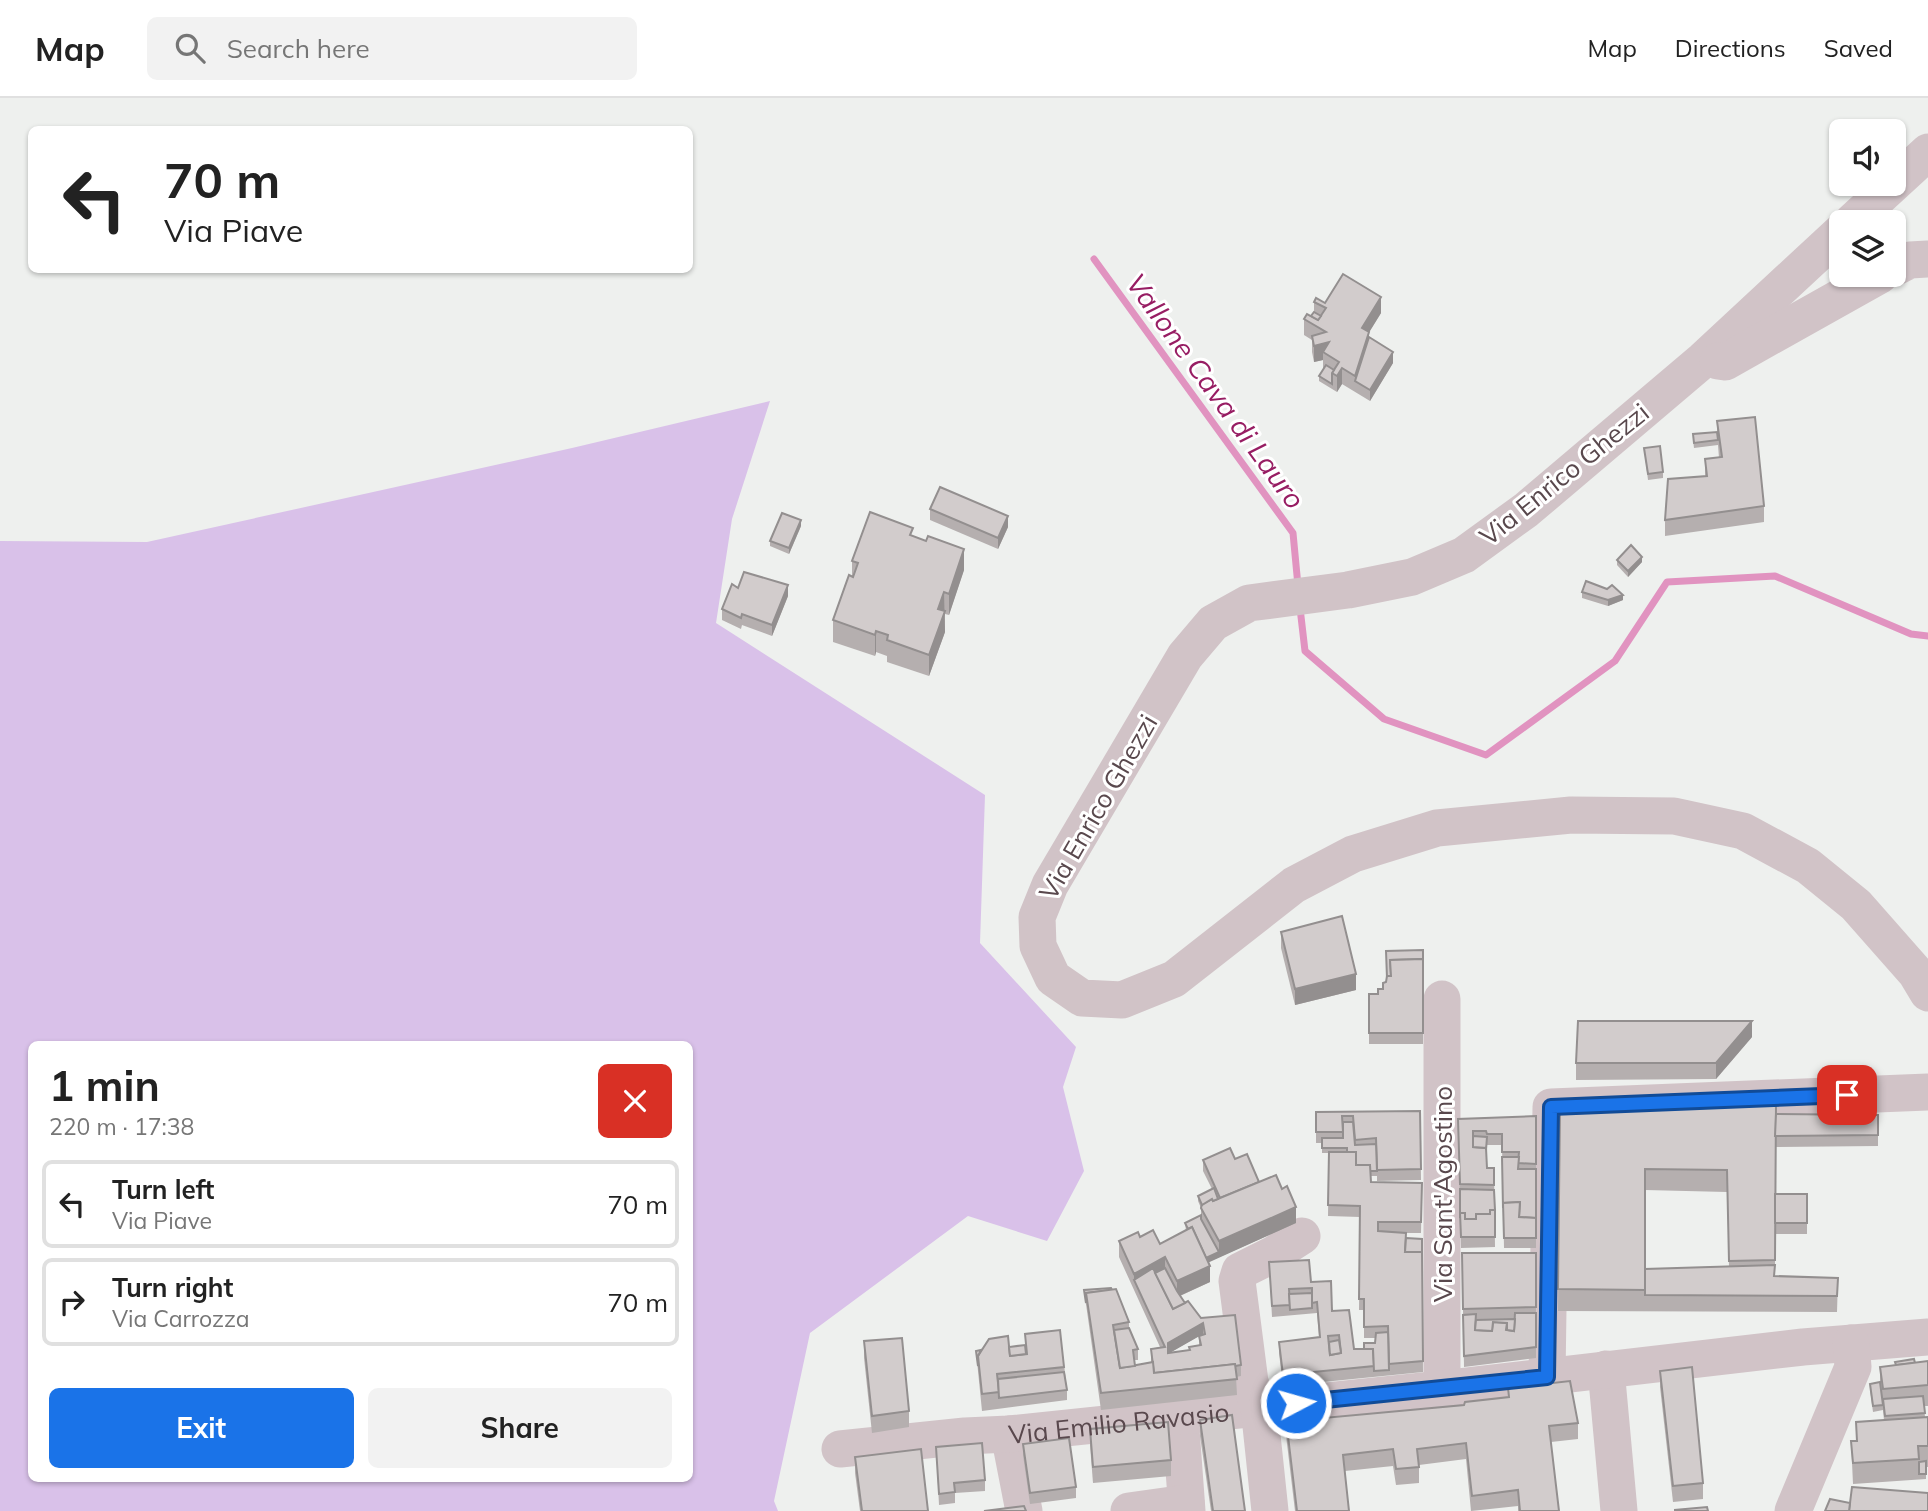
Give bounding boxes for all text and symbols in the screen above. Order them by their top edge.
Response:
search box [147,17,637,80]
text: Map [35,28,105,69]
icon: search [171,29,209,67]
text: Search here [227,32,370,65]
text: Map [1587,33,1637,63]
text: Directions [1675,33,1786,63]
text: Saved [1824,33,1893,63]
map controls [1829,119,1906,287]
button: sound [1829,119,1906,196]
text: 70 m [164,149,280,210]
icon: left [49,154,140,245]
text: Via Piave [164,210,303,250]
button: layers [1829,210,1906,287]
water label: Vallone Cava di Lauro [1119,267,1313,515]
street label: Via Enrico Ghezzi [1473,396,1655,552]
street label: Via Enrico Ghezzi [1032,708,1164,906]
text: 1 min [49,1059,160,1112]
button: close [598,1064,672,1138]
pin [1817,1065,1877,1125]
icon: arrive [1828,1076,1866,1114]
street label: Via Sant'Agostino [1426,1086,1459,1302]
text: 220 m · 17:38 [49,1112,194,1141]
text: Turn left [112,1173,214,1206]
icon: left [53,1185,91,1223]
text: 70 m [607,1188,668,1221]
text: Via Piave [112,1206,212,1235]
text: Turn right [112,1271,233,1304]
icon: right [53,1283,91,1321]
text: 70 m [607,1286,668,1319]
text: Via Carrozza [112,1304,250,1333]
position arrow [1259,1366,1333,1440]
button: Exit [49,1388,354,1468]
button: Share [368,1388,672,1468]
street label: Via Emilio Ravasio [1007,1395,1231,1450]

